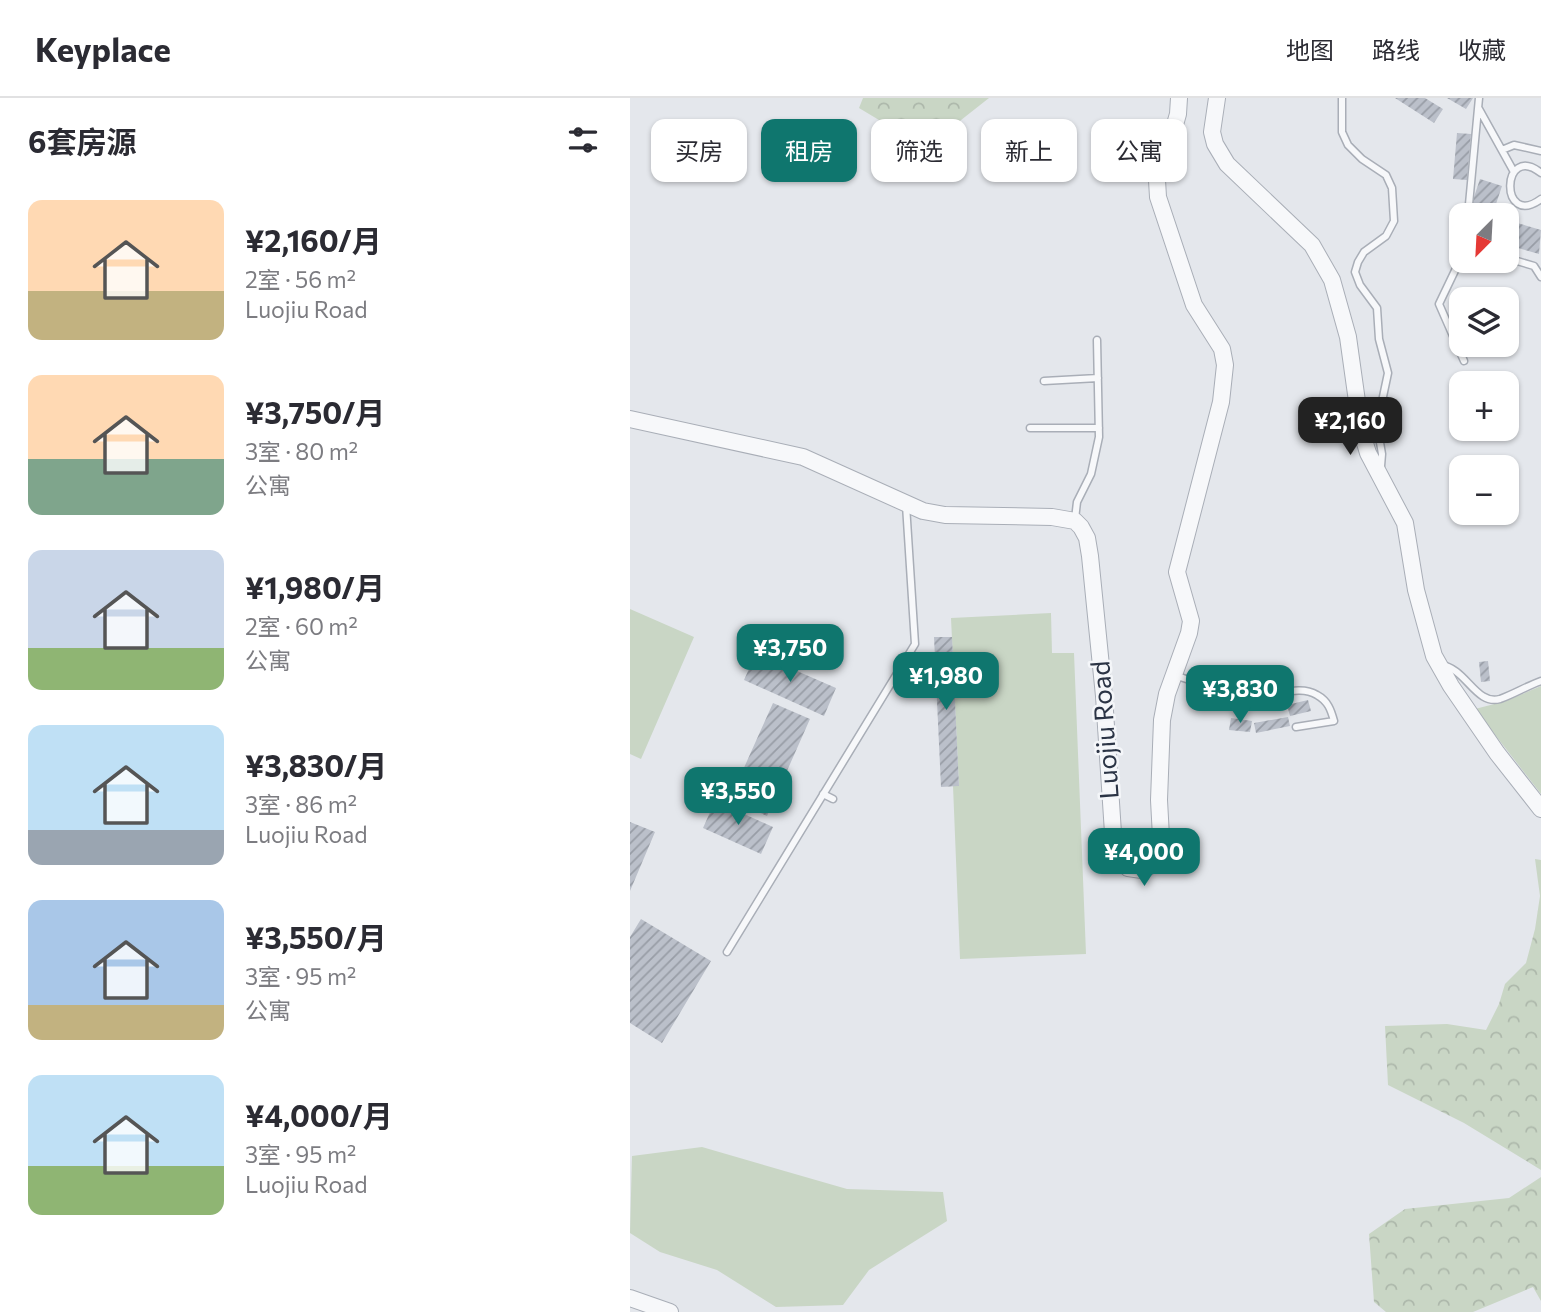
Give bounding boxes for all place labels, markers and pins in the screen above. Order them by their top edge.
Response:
pin: ¥2,160 [1293,398,1407,457]
pin: ¥3,750 [733,624,847,684]
pin: ¥1,980 [889,652,1003,712]
pin: ¥3,830 [1183,666,1297,725]
pin: ¥3,550 [681,768,795,827]
pin: ¥4,000 [1087,828,1201,888]

